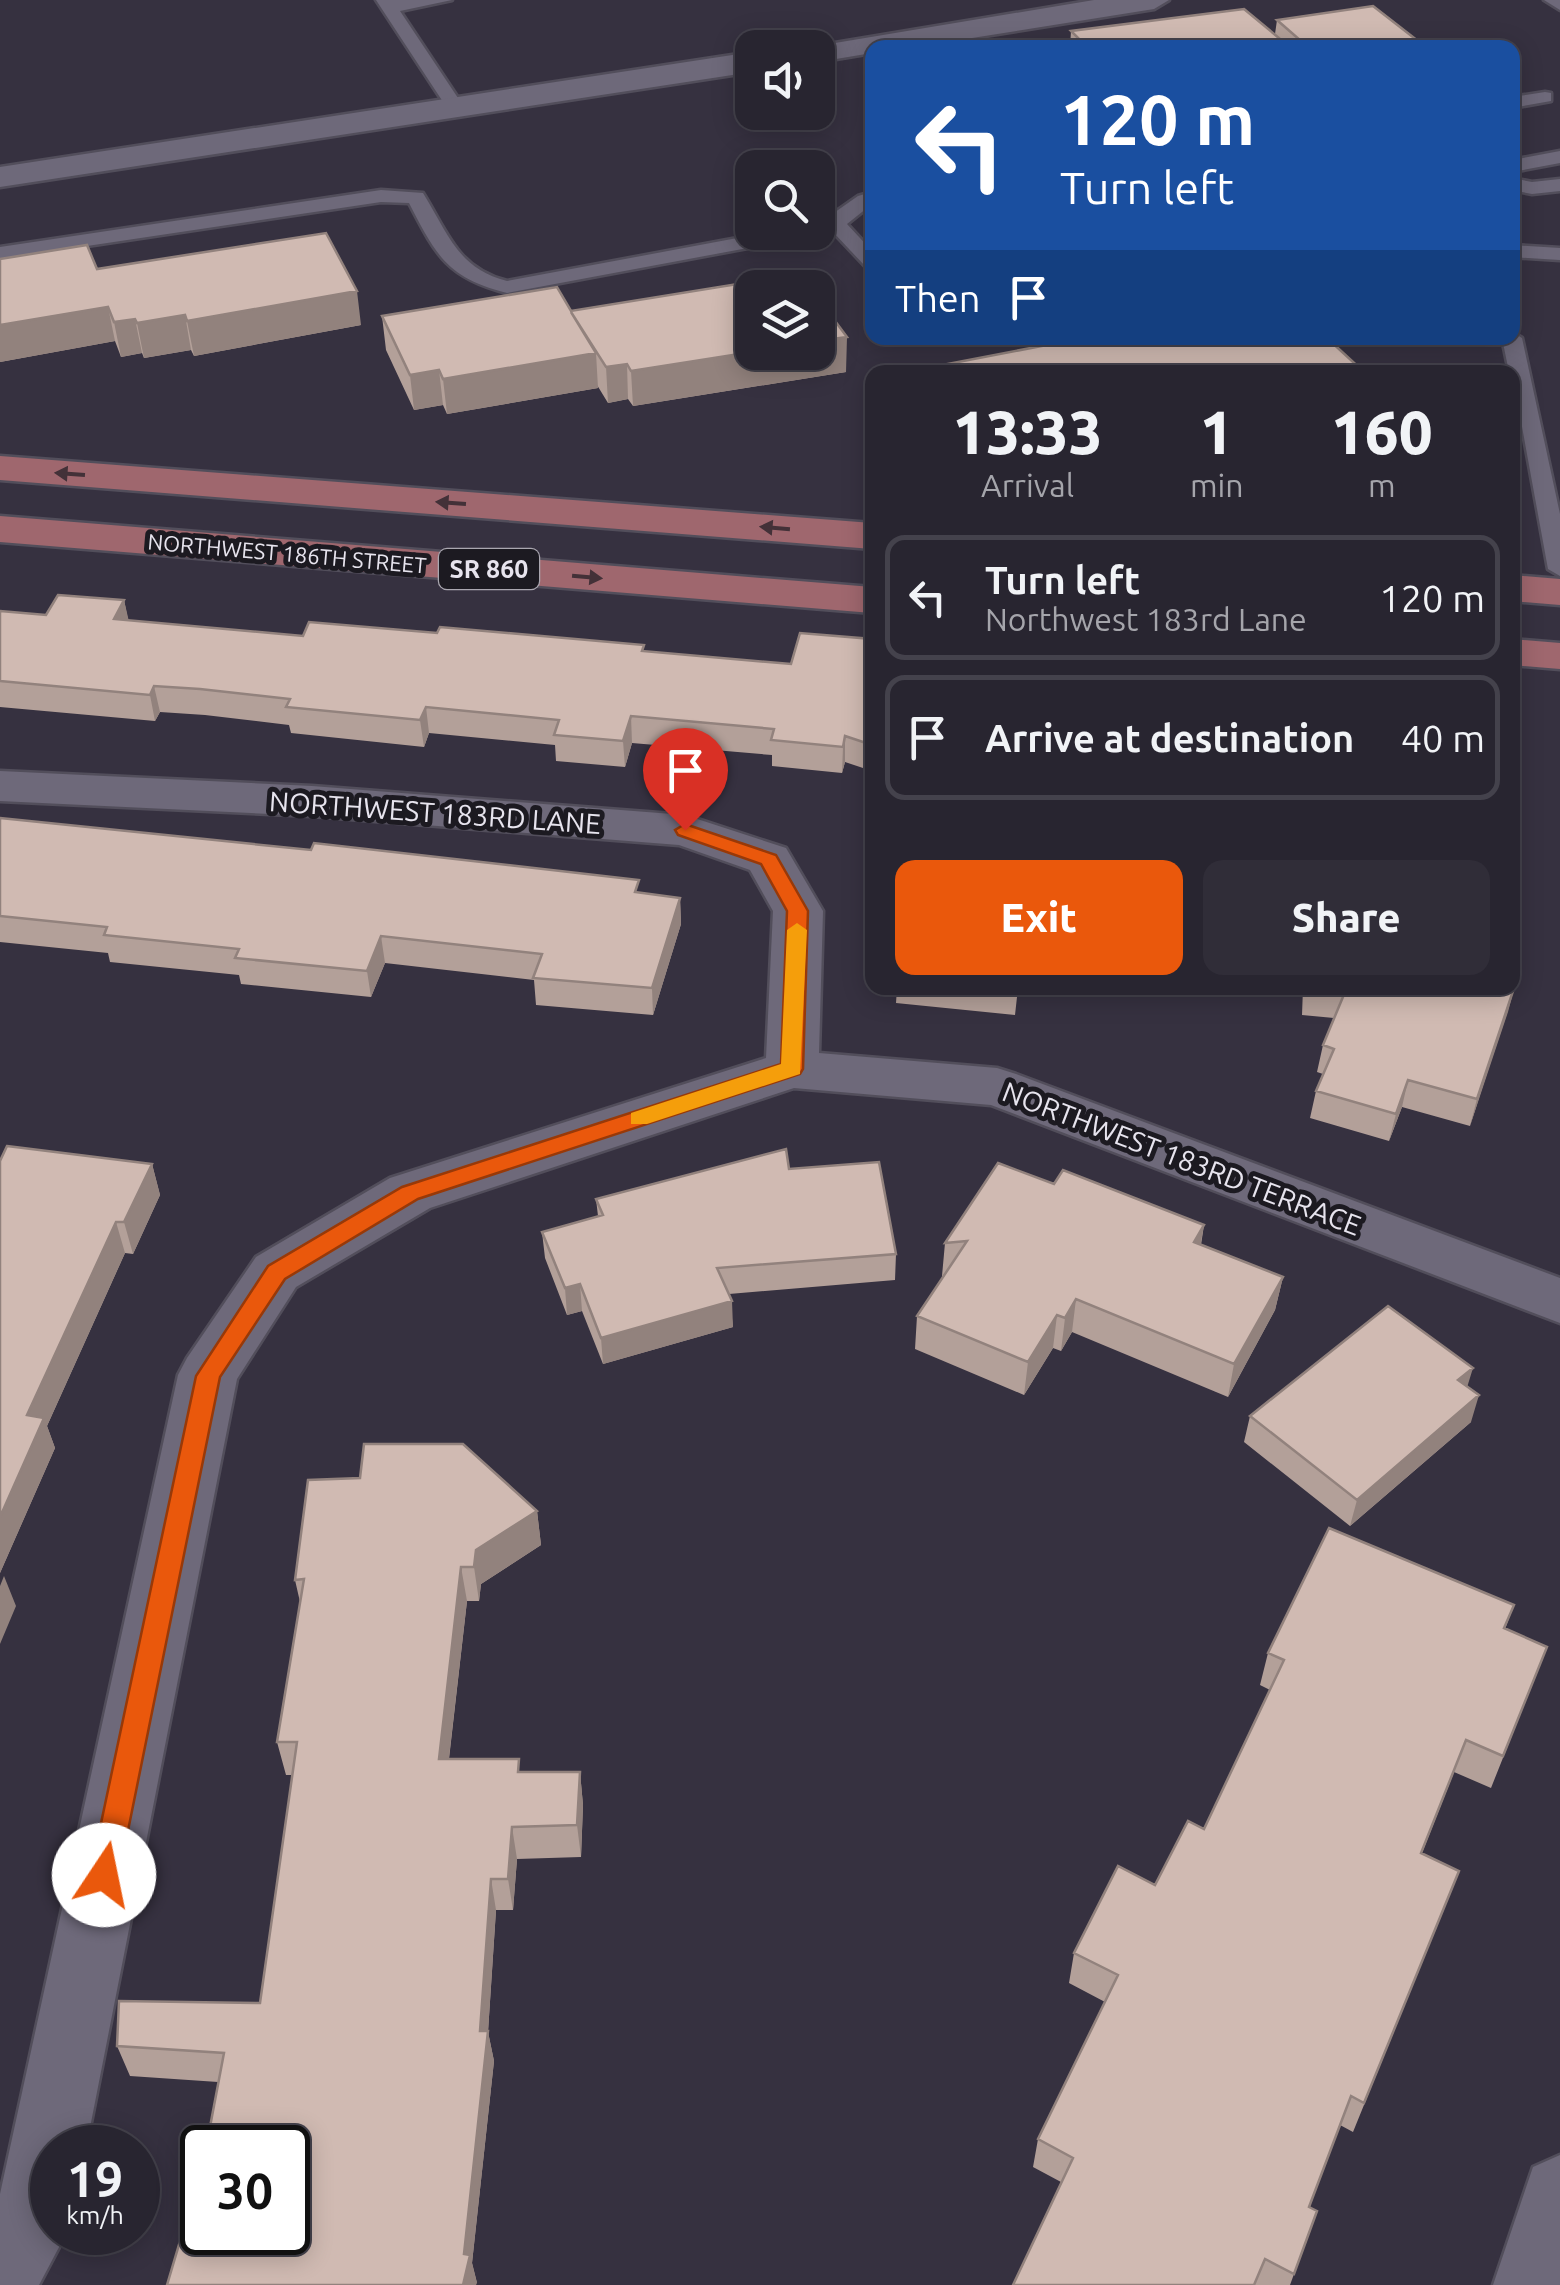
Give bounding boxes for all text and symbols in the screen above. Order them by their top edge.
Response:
map controls [735,30,835,370]
button: sound [735,30,835,130]
icon: left [895,80,1025,210]
text: 120 m [1060,80,1255,158]
button: search [735,150,835,250]
text: Turn left [1060,162,1234,213]
button: layers [735,270,835,370]
icon: arrive [1001,270,1056,325]
text: Then [895,277,981,319]
text: 13:33 [952,398,1103,465]
text: 1 [1200,398,1234,465]
text: 160 [1331,398,1433,465]
one-way arrow [54,465,86,481]
text: Arrival [981,467,1074,503]
text: min [1190,467,1244,503]
text: m [1368,467,1396,503]
one-way arrow [435,494,467,510]
one-way arrow [759,519,791,535]
street label: NORTHWEST 186TH STREET [147,528,427,578]
road number: SR 860 [439,549,539,589]
text: Turn left [985,559,1140,601]
one-way arrow [572,569,604,585]
icon: left [900,570,955,625]
text: 120 m [1379,577,1485,619]
text: Northwest 183rd Lane [985,601,1307,637]
icon: arrive [900,710,955,765]
text: Arrive at destination [985,717,1354,759]
text: 40 m [1401,717,1485,759]
pin [643,728,728,831]
icon: arrive [658,743,713,798]
street label: NORTHWEST 183RD LANE [268,785,602,839]
button: Exit [895,860,1183,975]
button: Share [1203,860,1490,975]
street label: NORTHWEST 183RD TERRACE [998,1075,1366,1241]
position arrow [52,1823,156,1927]
speed limit sign: 30 [180,2125,310,2255]
text: 19 [67,2150,123,2206]
text: km/h [66,2201,124,2229]

